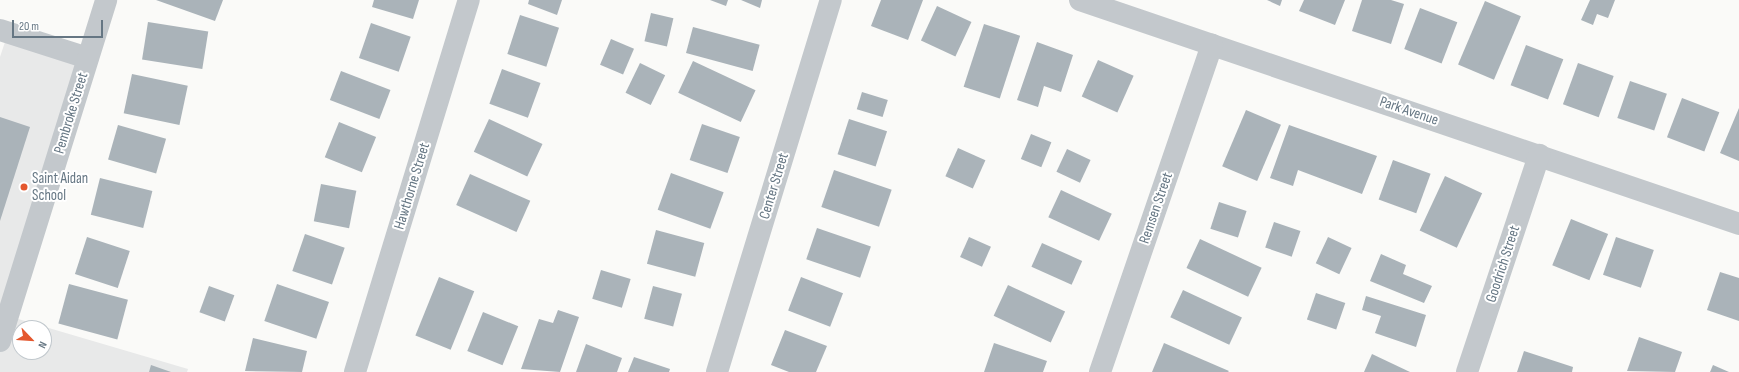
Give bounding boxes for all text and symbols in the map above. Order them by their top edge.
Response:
scale bar [14,12,105,38]
text: 20 m [19,19,39,34]
street label: Pembroke Street [50,70,92,156]
street label: Park Avenue [1377,93,1441,129]
street label: Hawthorne Street [390,140,434,232]
street label: Center Street [755,151,793,221]
place label: Saint Aidan School [32,169,88,204]
street label: Remsen Street [1135,170,1177,246]
marker: Saint Aidan School [19,182,29,192]
street label: Goodrich Street [1482,223,1524,305]
north arrow [12,320,52,360]
text: N [35,339,50,350]

